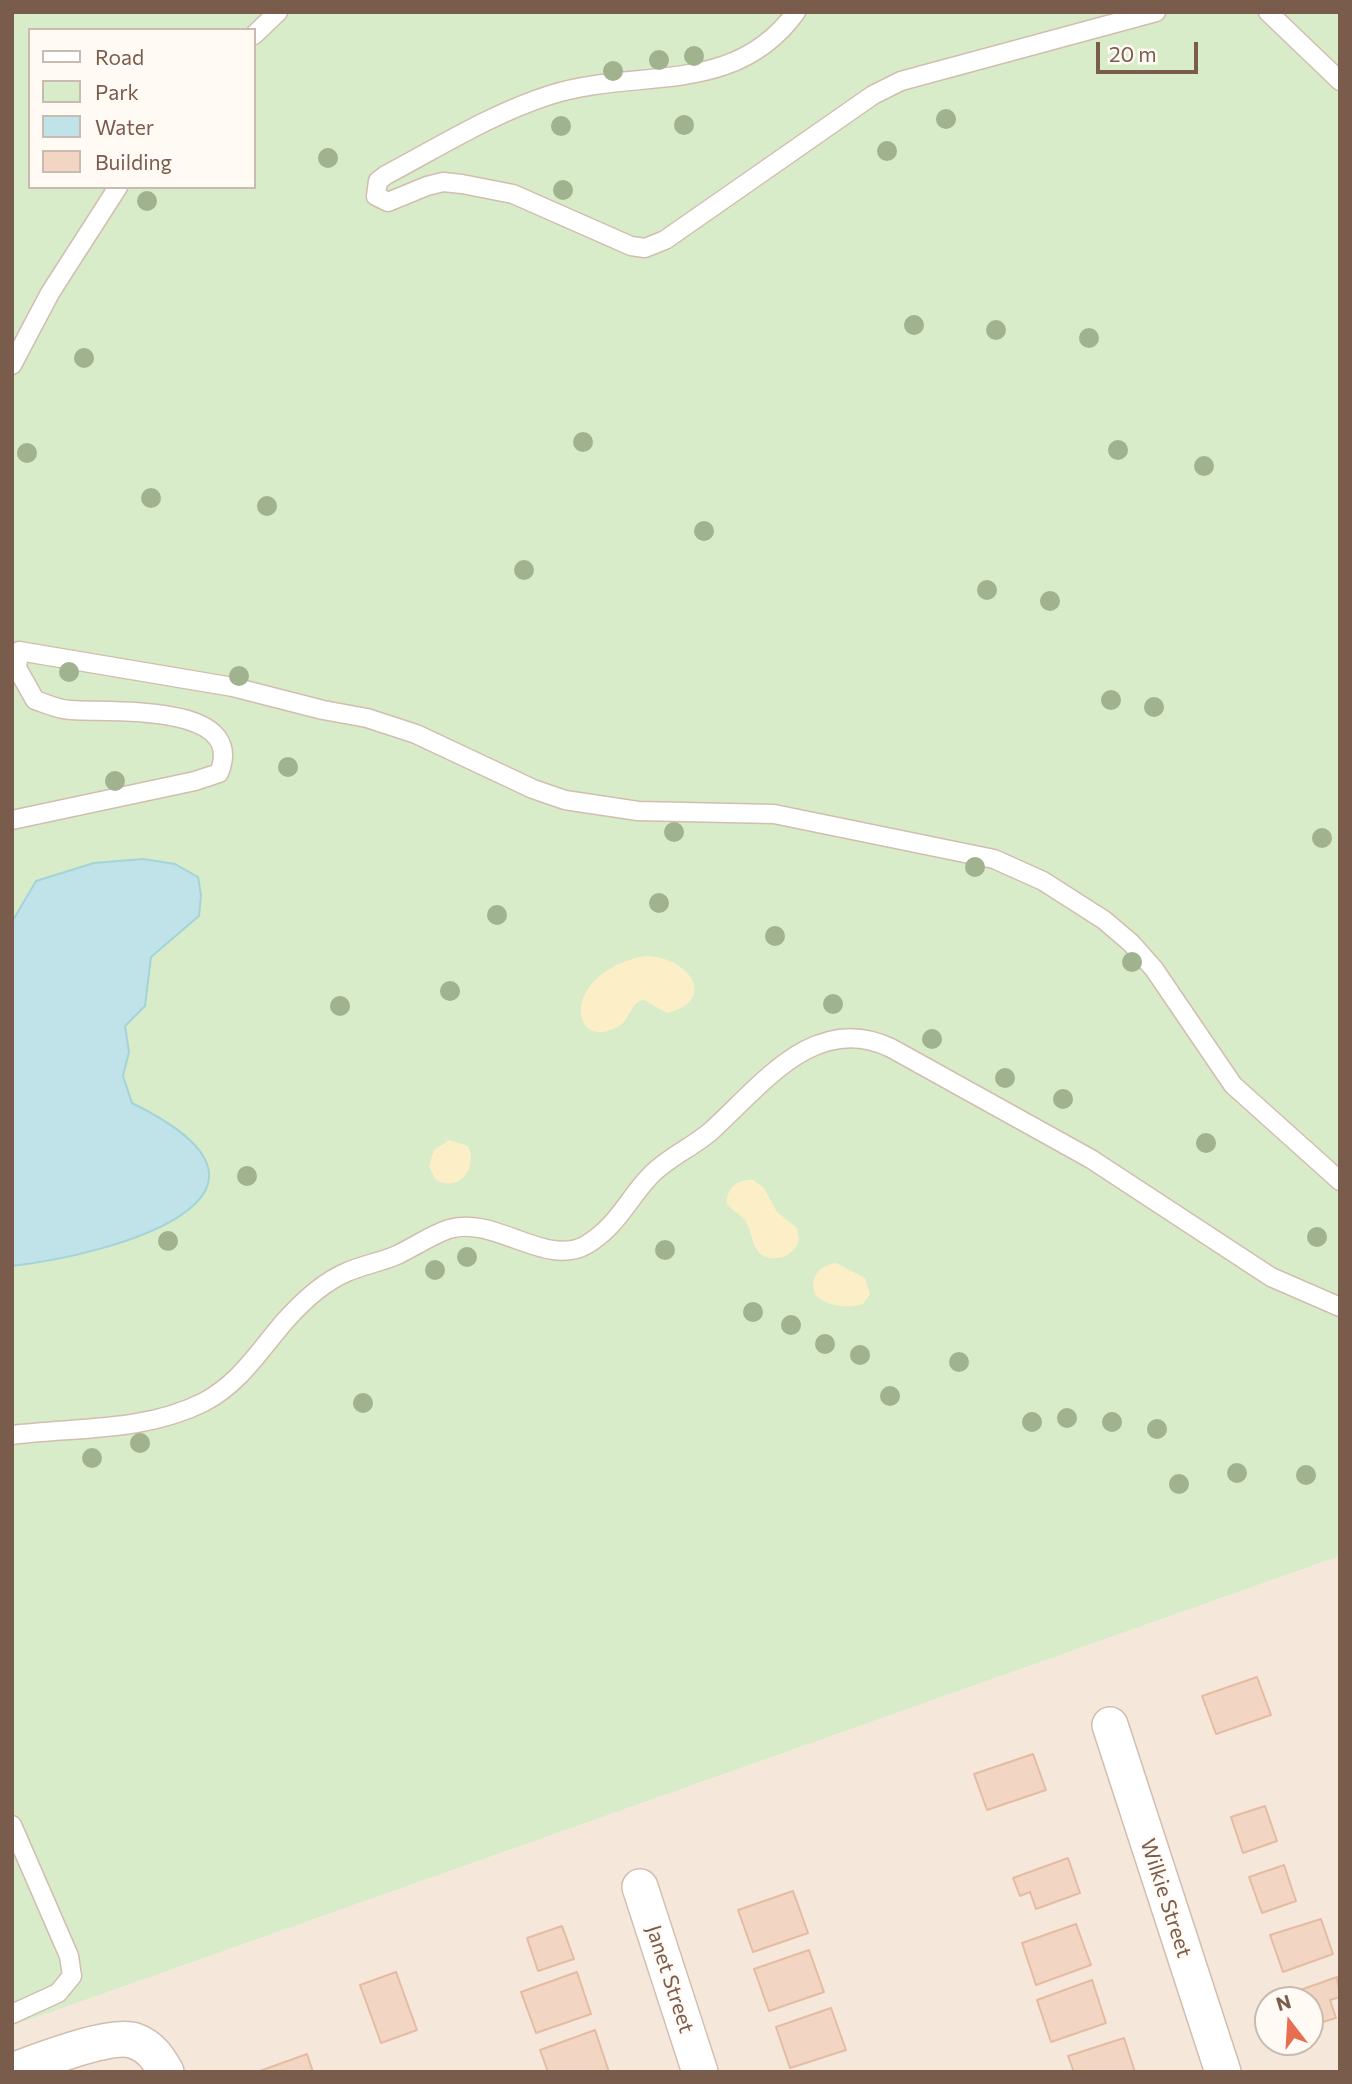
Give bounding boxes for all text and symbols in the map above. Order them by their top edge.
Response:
legend [28,28,256,189]
scale bar [1100,28,1202,72]
text: 20 m [1109,41,1157,66]
text: Road [95,44,144,69]
text: Park [95,79,139,104]
text: Water [95,114,154,139]
text: Building [95,149,172,174]
street label: Wilkie Street [1135,1835,1197,1961]
street label: Janet Street [641,1922,699,2036]
north arrow [1254,1986,1324,2056]
text: N [1273,1989,1293,2015]

